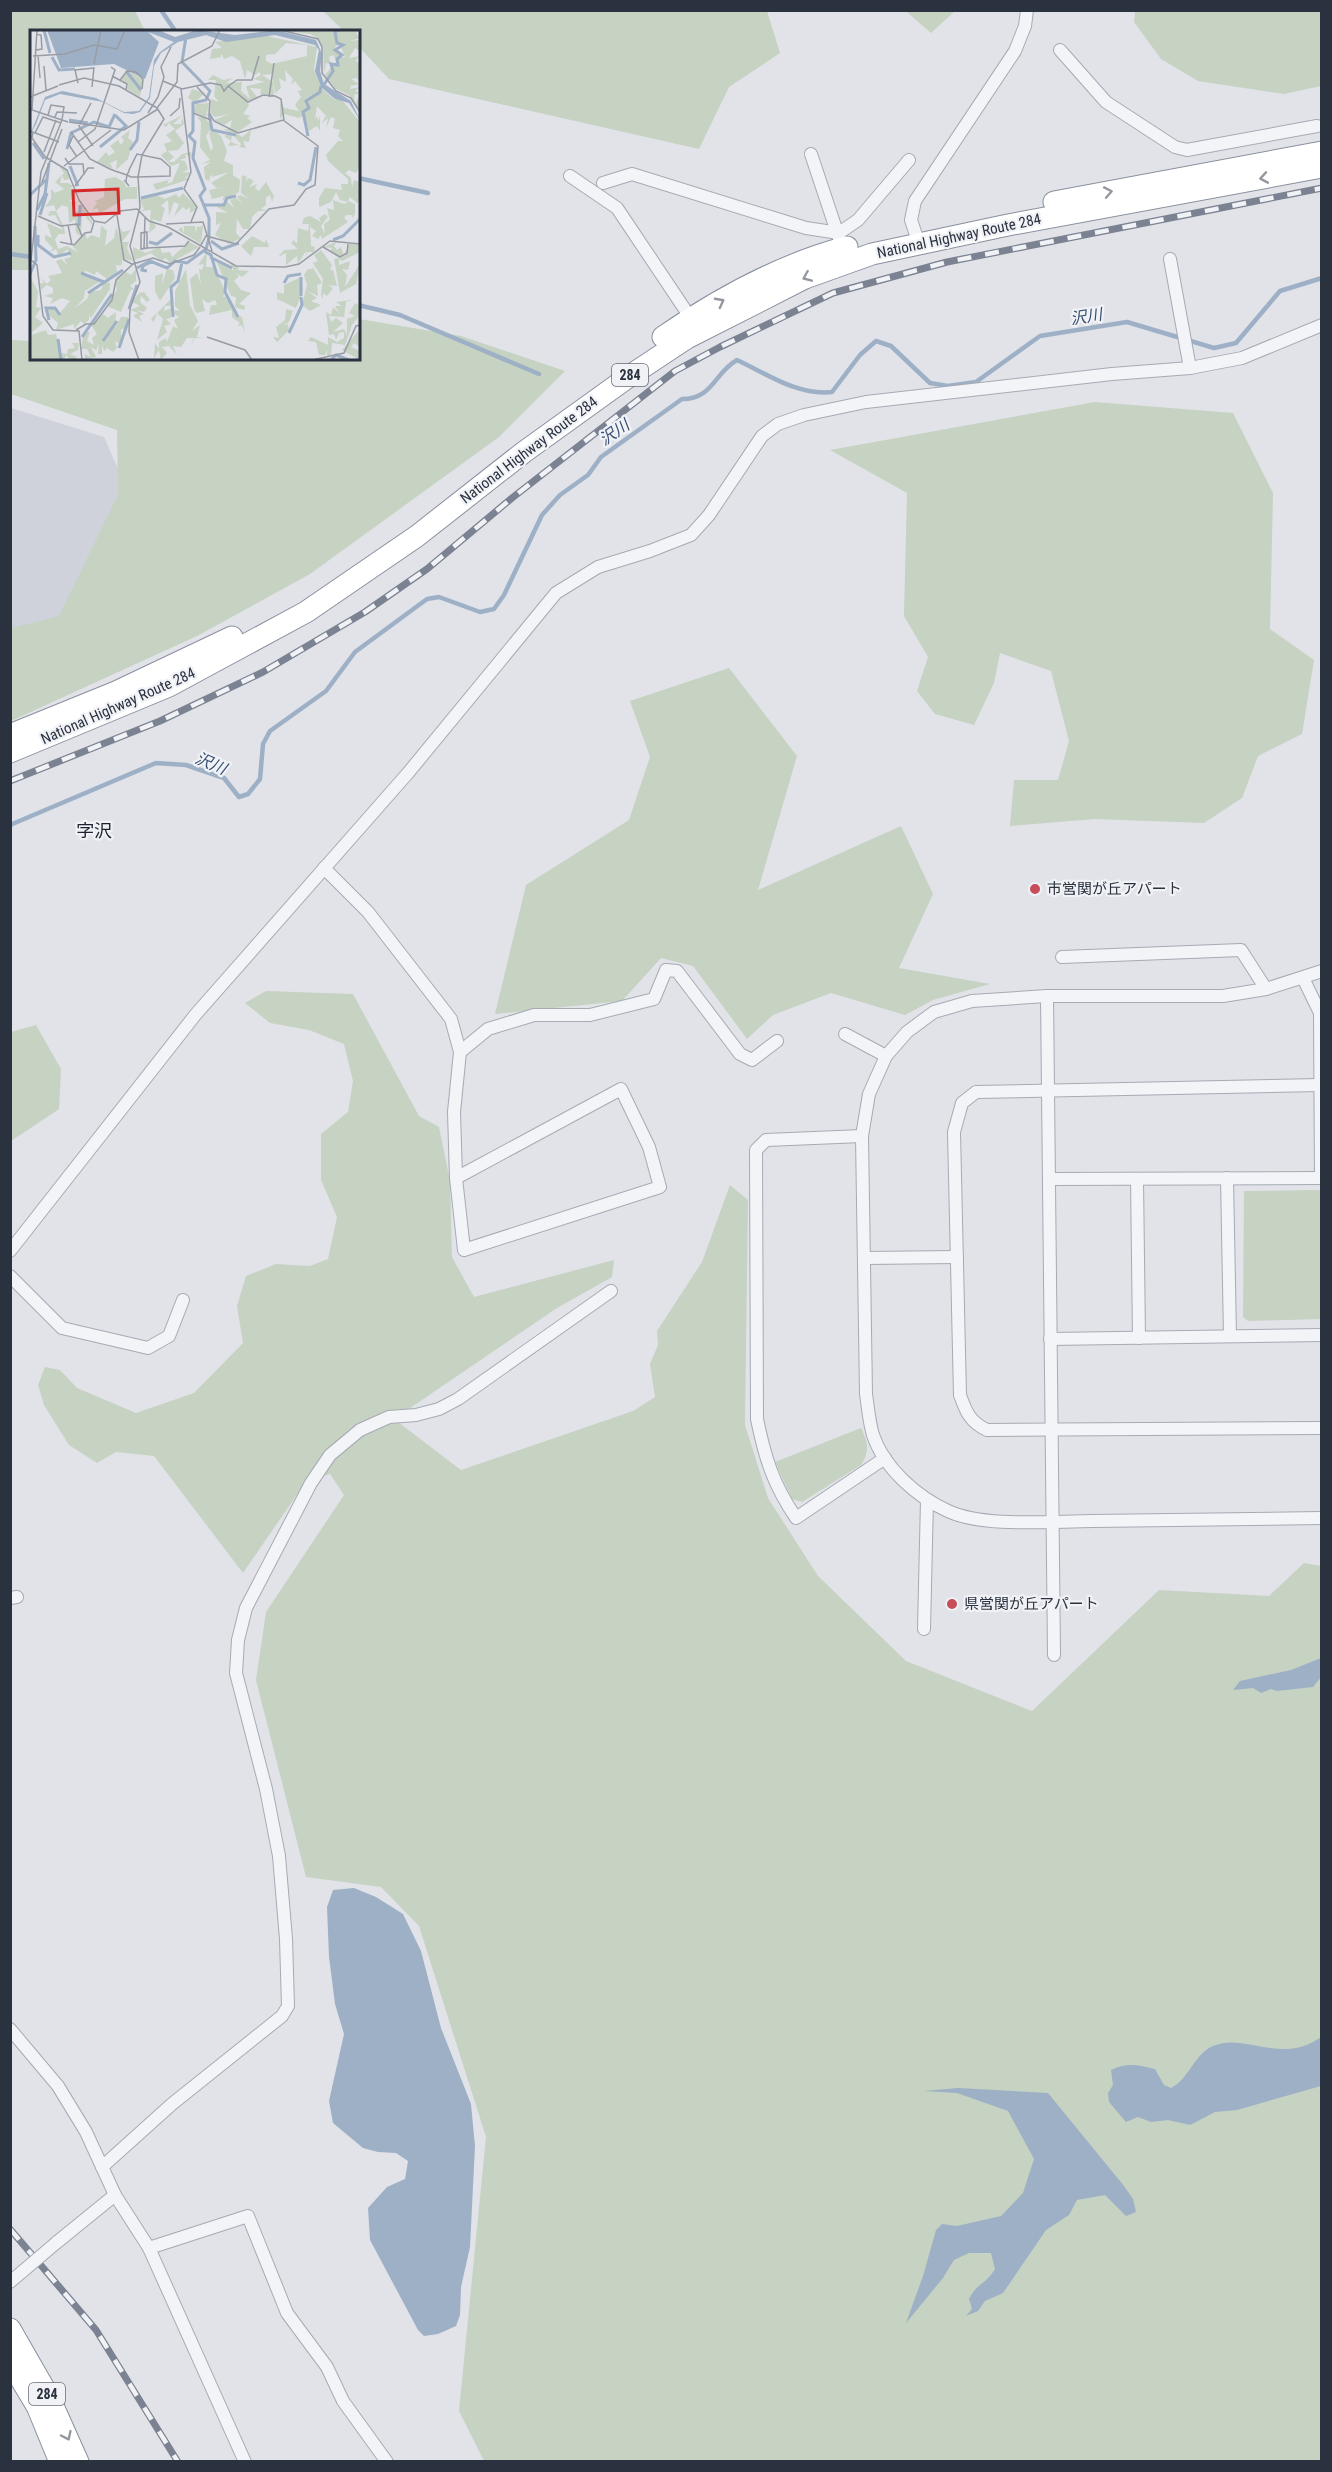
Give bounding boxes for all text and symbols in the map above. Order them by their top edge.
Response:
inset map [30,30,360,360]
one-way arrow [1259,171,1269,184]
one-way arrow [1102,186,1112,199]
street label: National Highway Route 284 [875,210,1043,262]
one-way arrow [803,270,814,282]
one-way arrow [714,298,725,309]
water label: 沢川 [1069,304,1105,328]
road number: 284 [612,364,648,386]
street label: National Highway Route 284 [457,393,601,507]
water label: 沢川 [596,414,634,449]
street label: National Highway Route 284 [38,664,198,748]
water label: 沢川 [192,748,231,779]
district label: 字沢 [76,820,112,841]
place label: 市営関が丘アパート [1047,880,1182,898]
marker: 市営関が丘アパート [1028,882,1042,896]
place label: 県営関が丘アパート [964,1595,1099,1613]
marker: 県営関が丘アパート [945,1597,959,1611]
road number: 284 [29,2383,65,2405]
one-way arrow [60,2430,72,2441]

